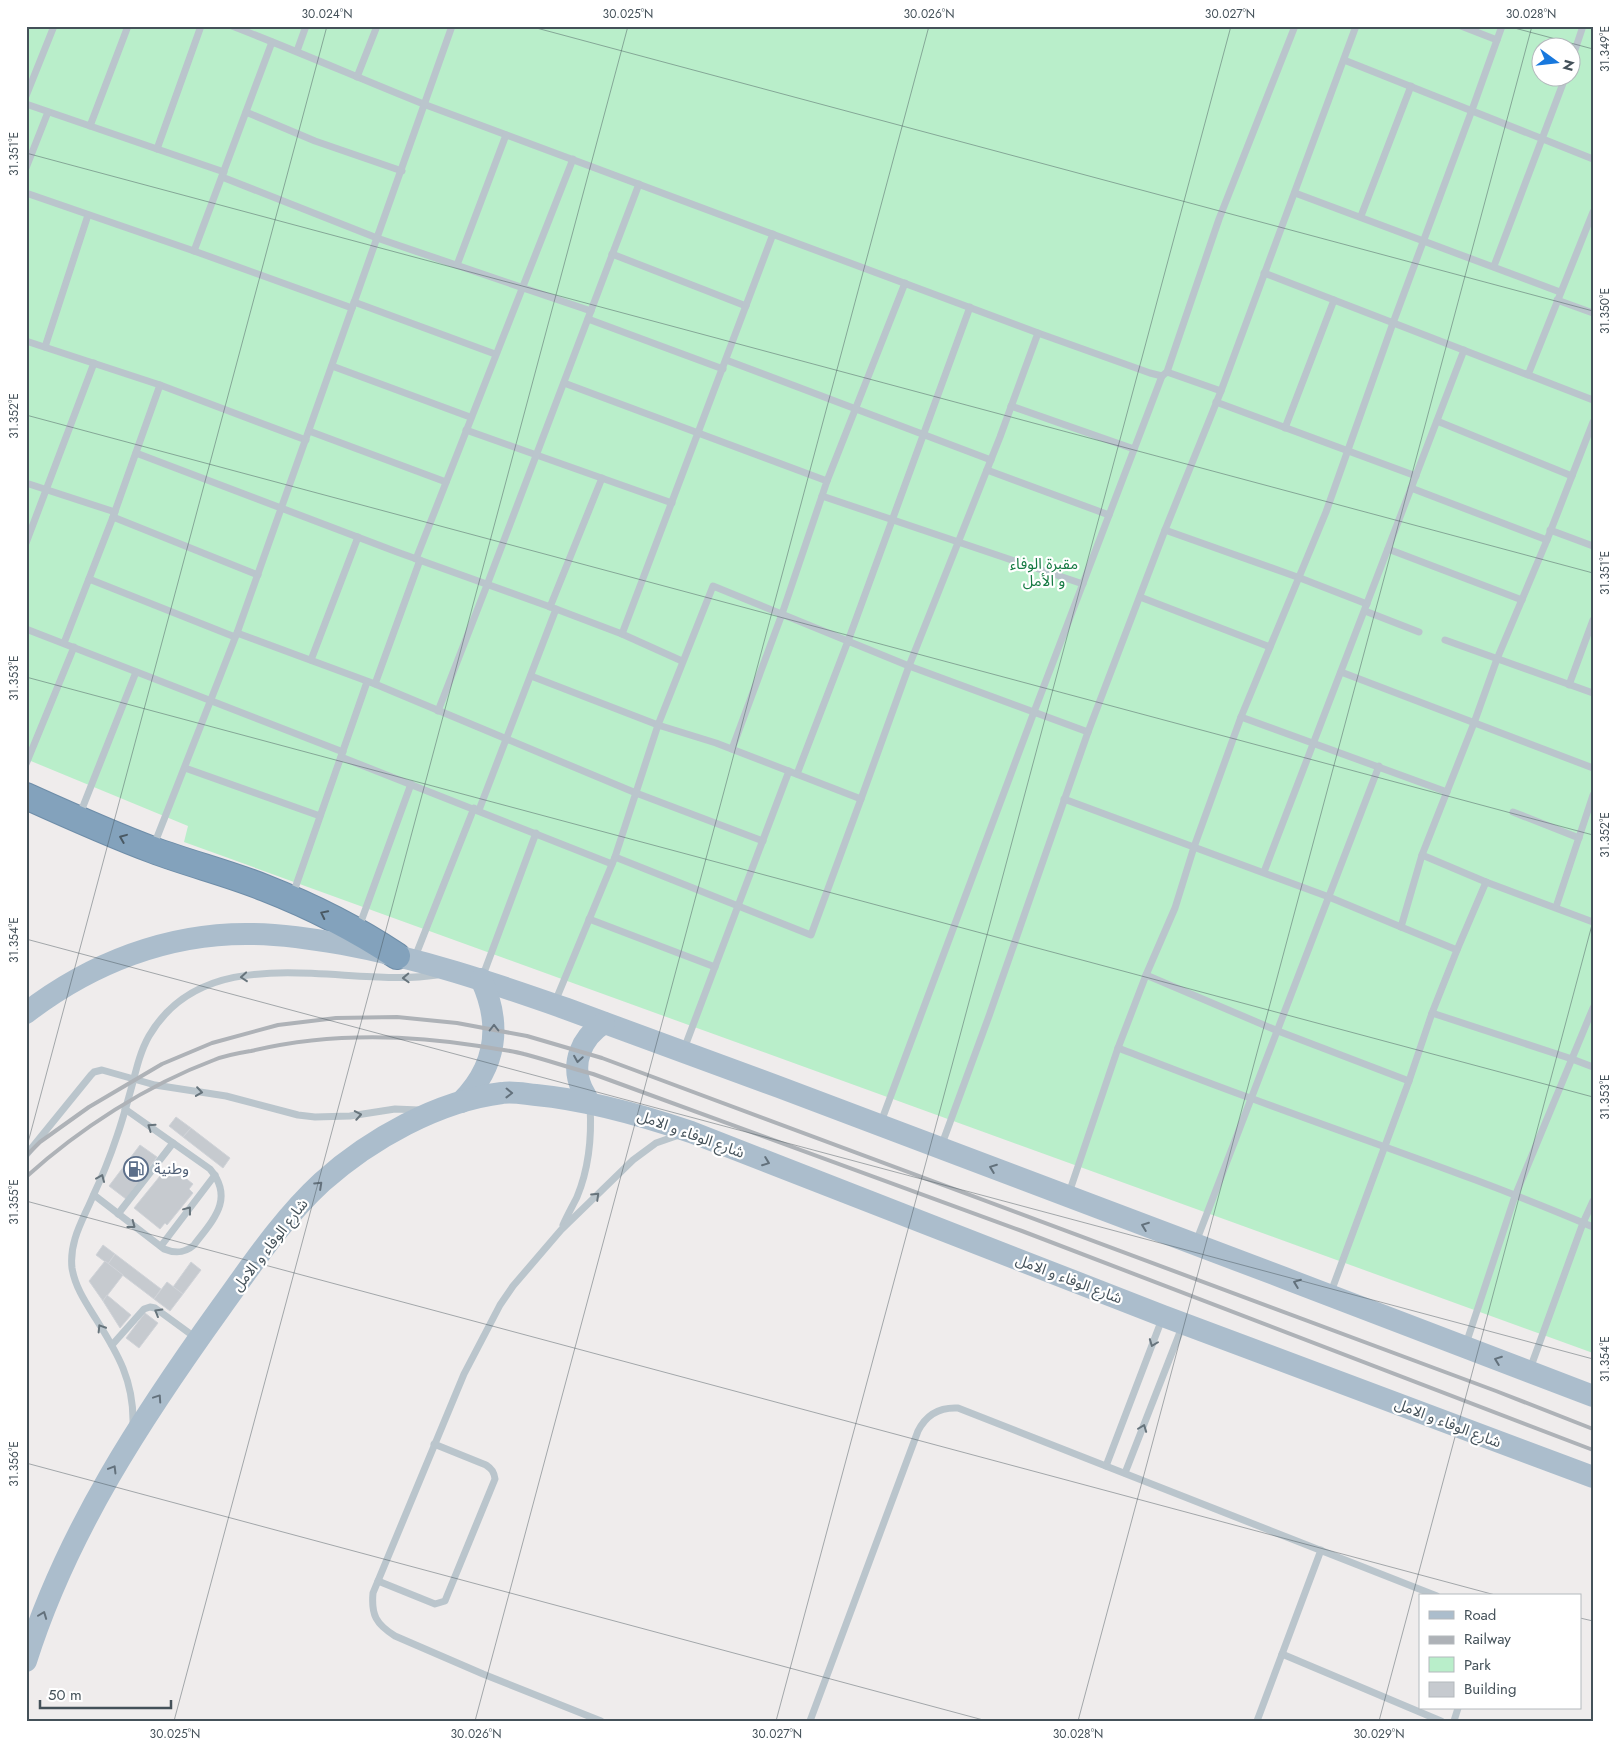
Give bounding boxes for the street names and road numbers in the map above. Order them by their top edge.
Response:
street label: شارع الوفاء و الامل [634,1104,748,1165]
street label: شارع الوفاء و الامل [227,1194,314,1297]
street label: شارع الوفاء و الامل [1012,1249,1126,1310]
street label: شارع الوفاء و الامل [1391,1393,1505,1454]

